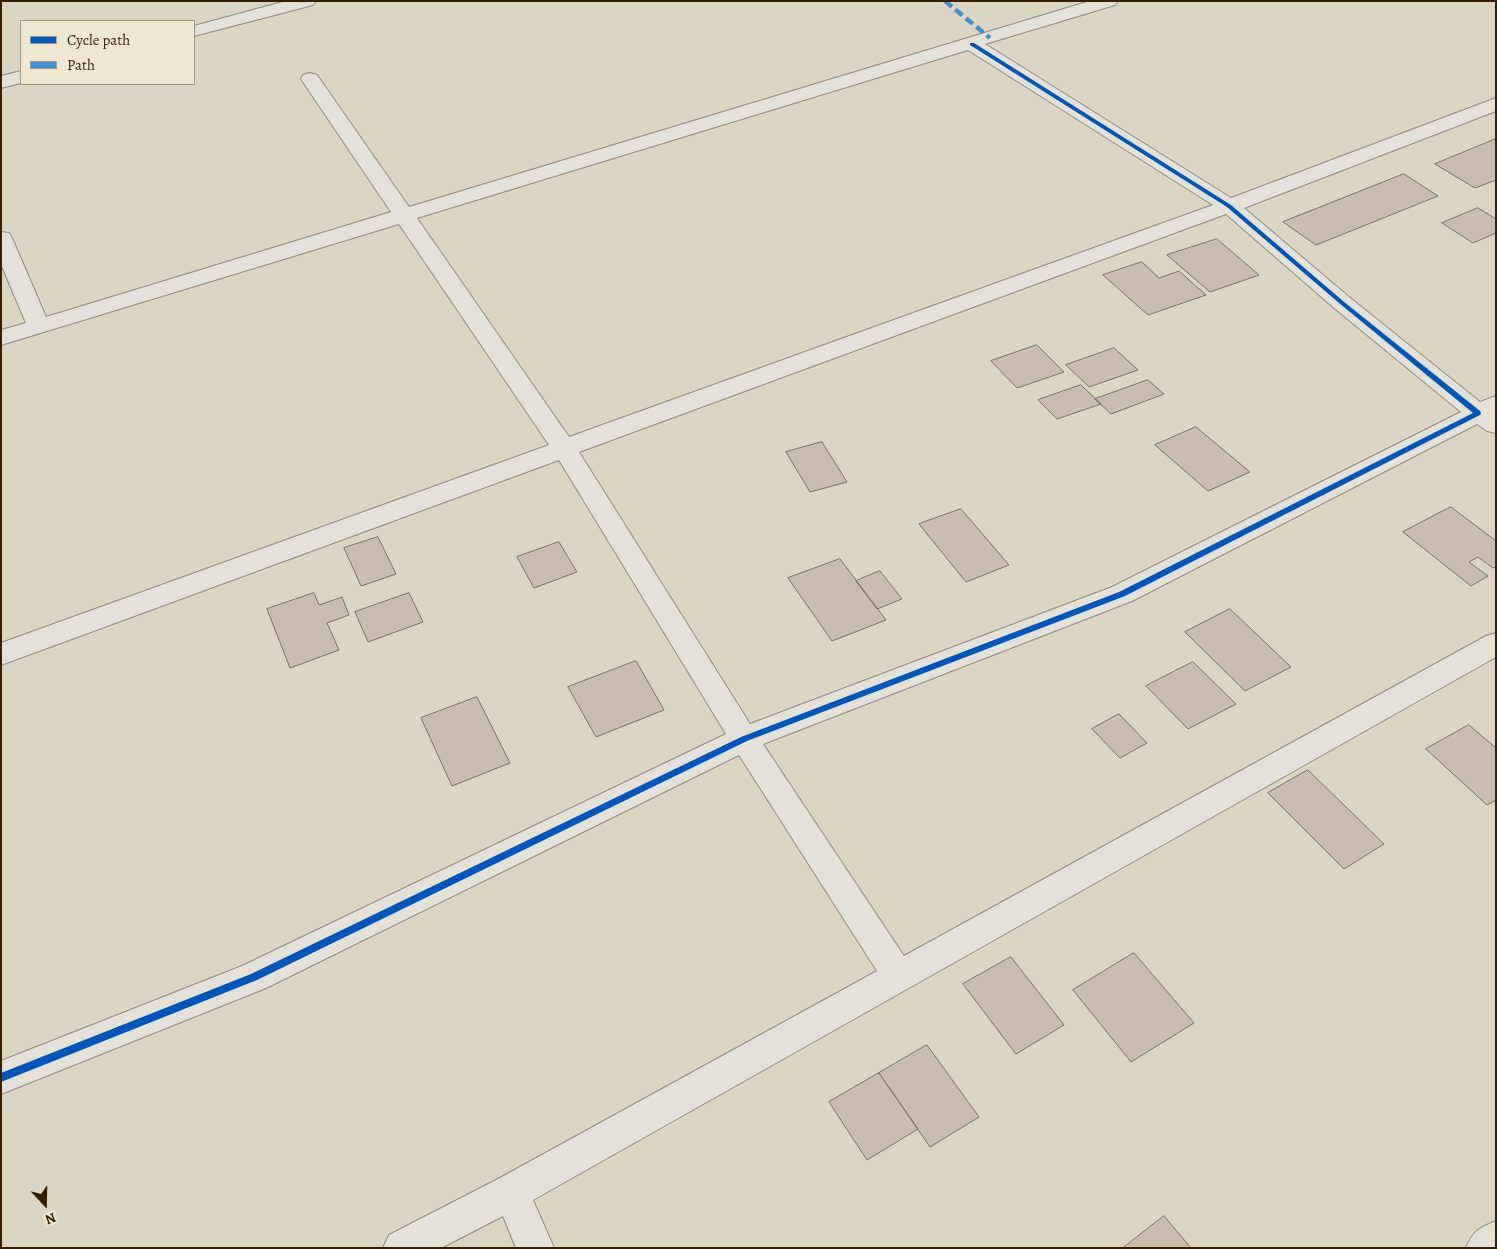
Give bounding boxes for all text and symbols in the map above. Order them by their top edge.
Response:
legend [20,20,195,85]
text: Cycle path [67,30,130,50]
text: Path [67,55,95,75]
north arrow [20,1179,70,1229]
text: N [42,1208,59,1229]

